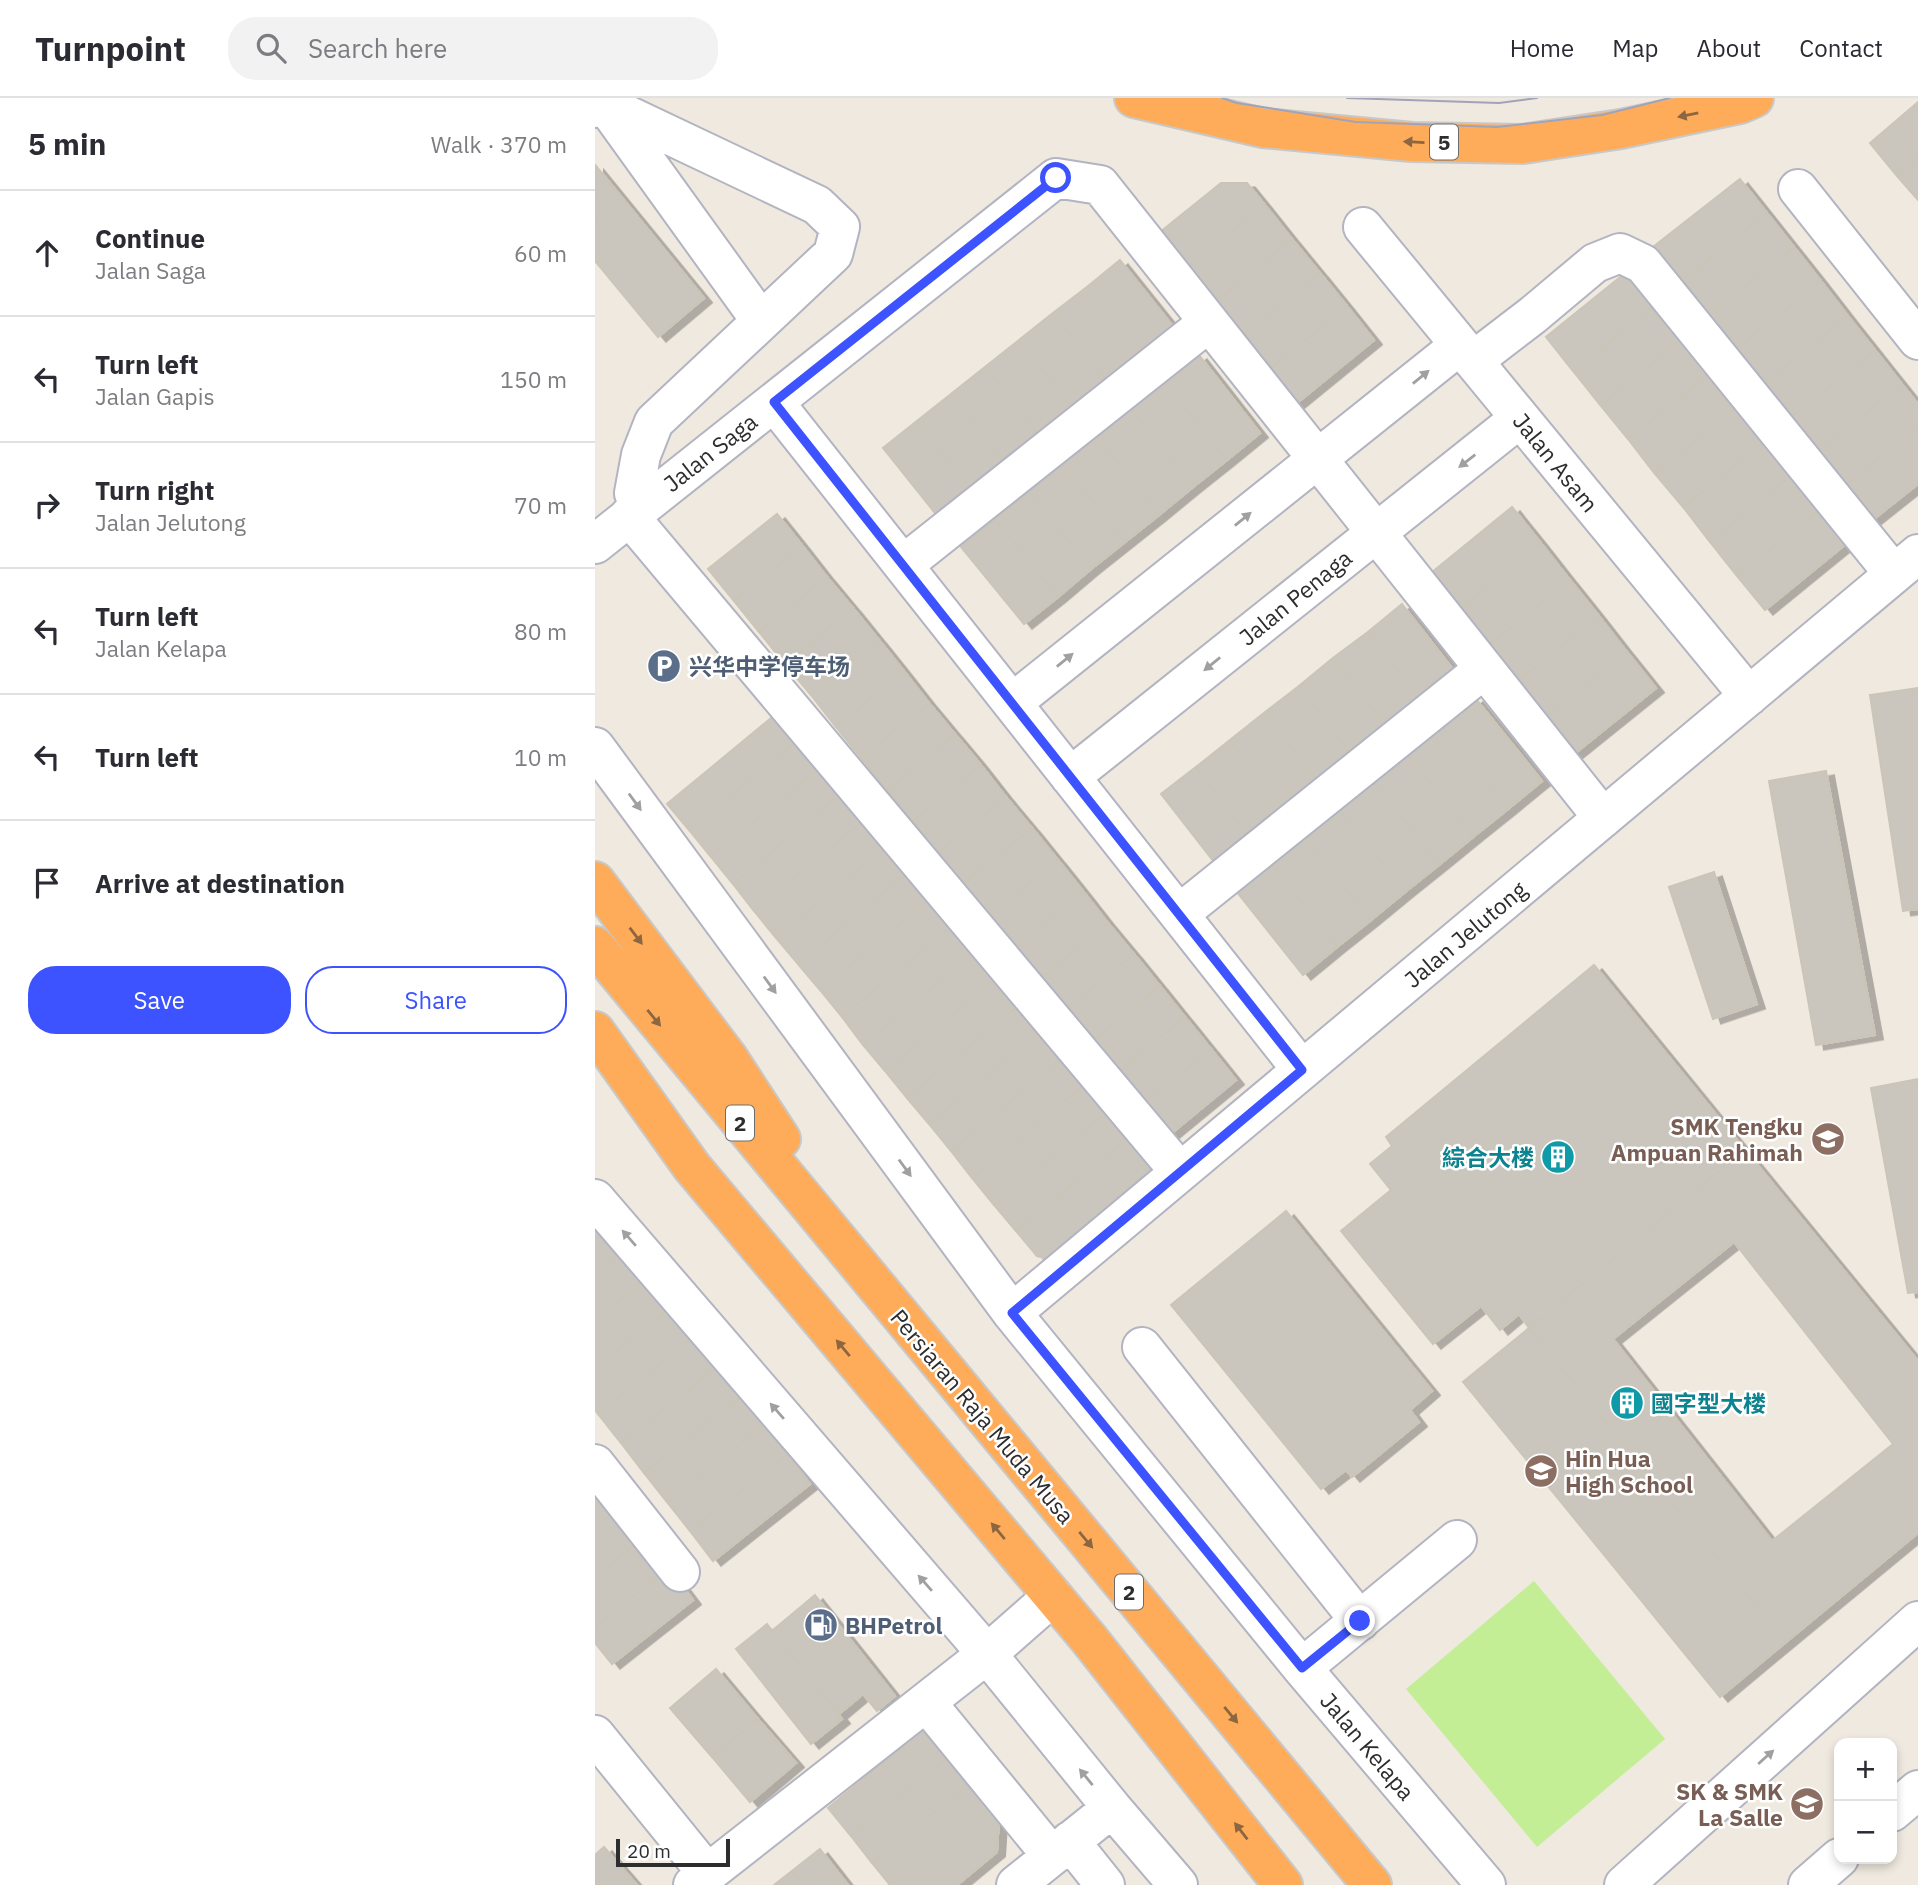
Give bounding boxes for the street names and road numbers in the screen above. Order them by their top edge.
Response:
road number: 5 [1430,124,1458,159]
street label: Jalan Saga [657,406,763,498]
street label: Jalan Asam [1507,406,1605,518]
street label: Jalan Penaga [1232,542,1358,652]
street label: Jalan Jelutong [1398,874,1532,994]
road number: 2 [726,1105,754,1140]
street label: Persiaran Raja Muda Musa [884,1302,1082,1530]
road number: 2 [1115,1574,1143,1610]
street label: Jalan Kelapa [1314,1686,1422,1806]

